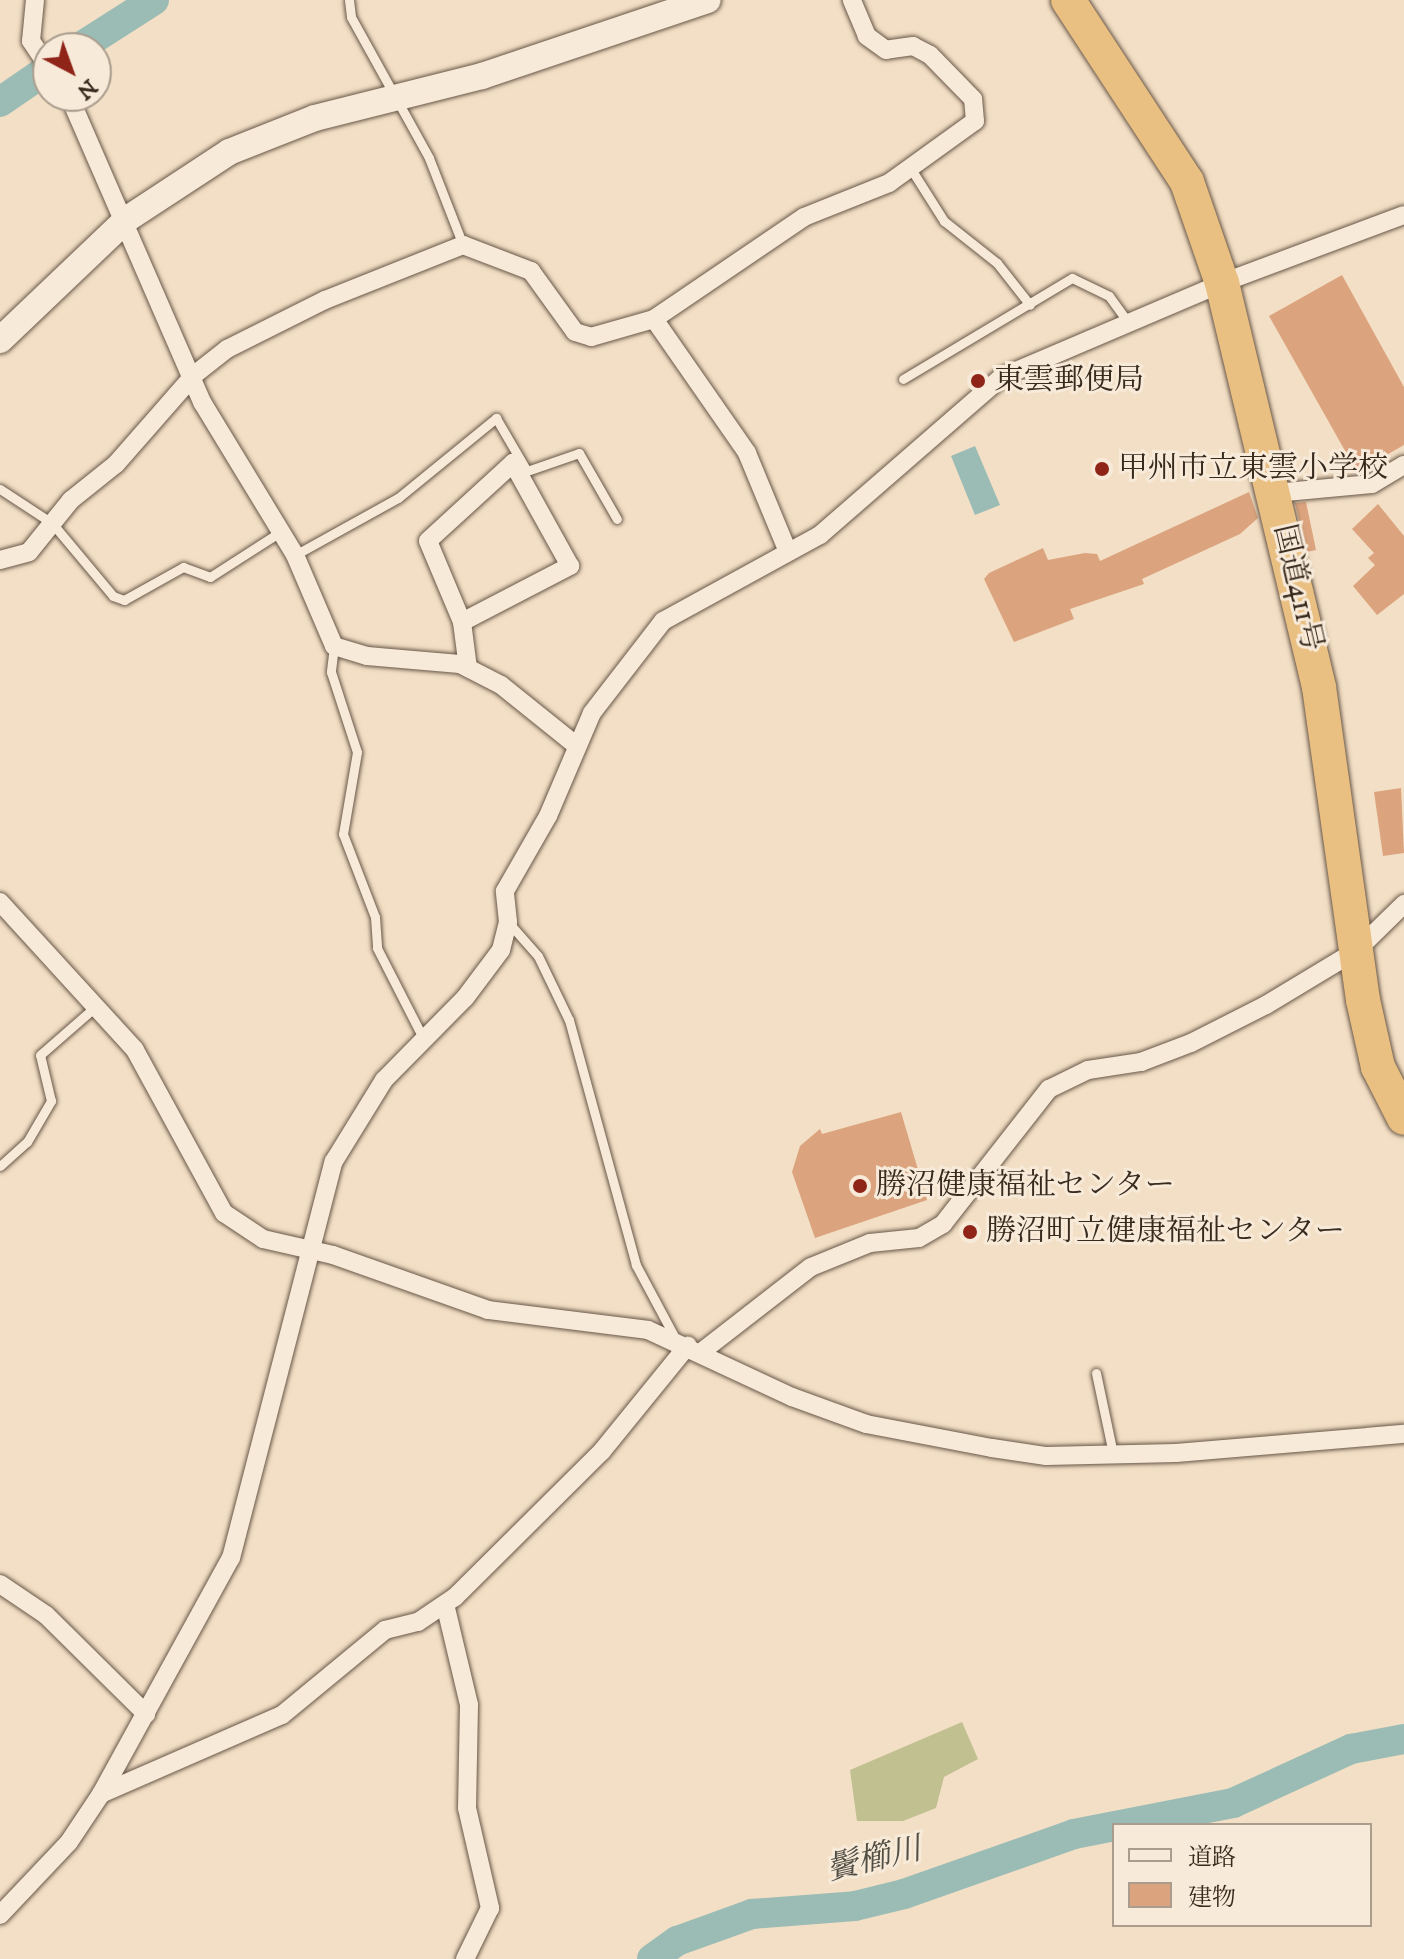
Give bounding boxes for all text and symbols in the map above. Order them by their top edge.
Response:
north arrow [32,32,112,112]
text: N [71,73,102,105]
place label: 東雲郵便局 [994,363,1144,399]
marker: 東雲郵便局 [969,372,987,390]
place label: 甲州市立東雲小学校 [1118,451,1388,487]
marker: 甲州市立東雲小学校 [1093,460,1111,478]
street label: 国道411号 [1265,521,1329,655]
place label: 勝沼健康福祉センター [876,1168,1176,1204]
marker: 勝沼健康福祉センター [851,1177,869,1195]
place label: 勝沼町立健康福祉センター [986,1214,1346,1250]
marker: 勝沼町立健康福祉センター [961,1223,979,1241]
legend [1112,1823,1372,1927]
water label: 鬢櫛川 [823,1830,925,1890]
text: 道路 [1188,1843,1236,1873]
text: 建物 [1188,1883,1236,1913]

